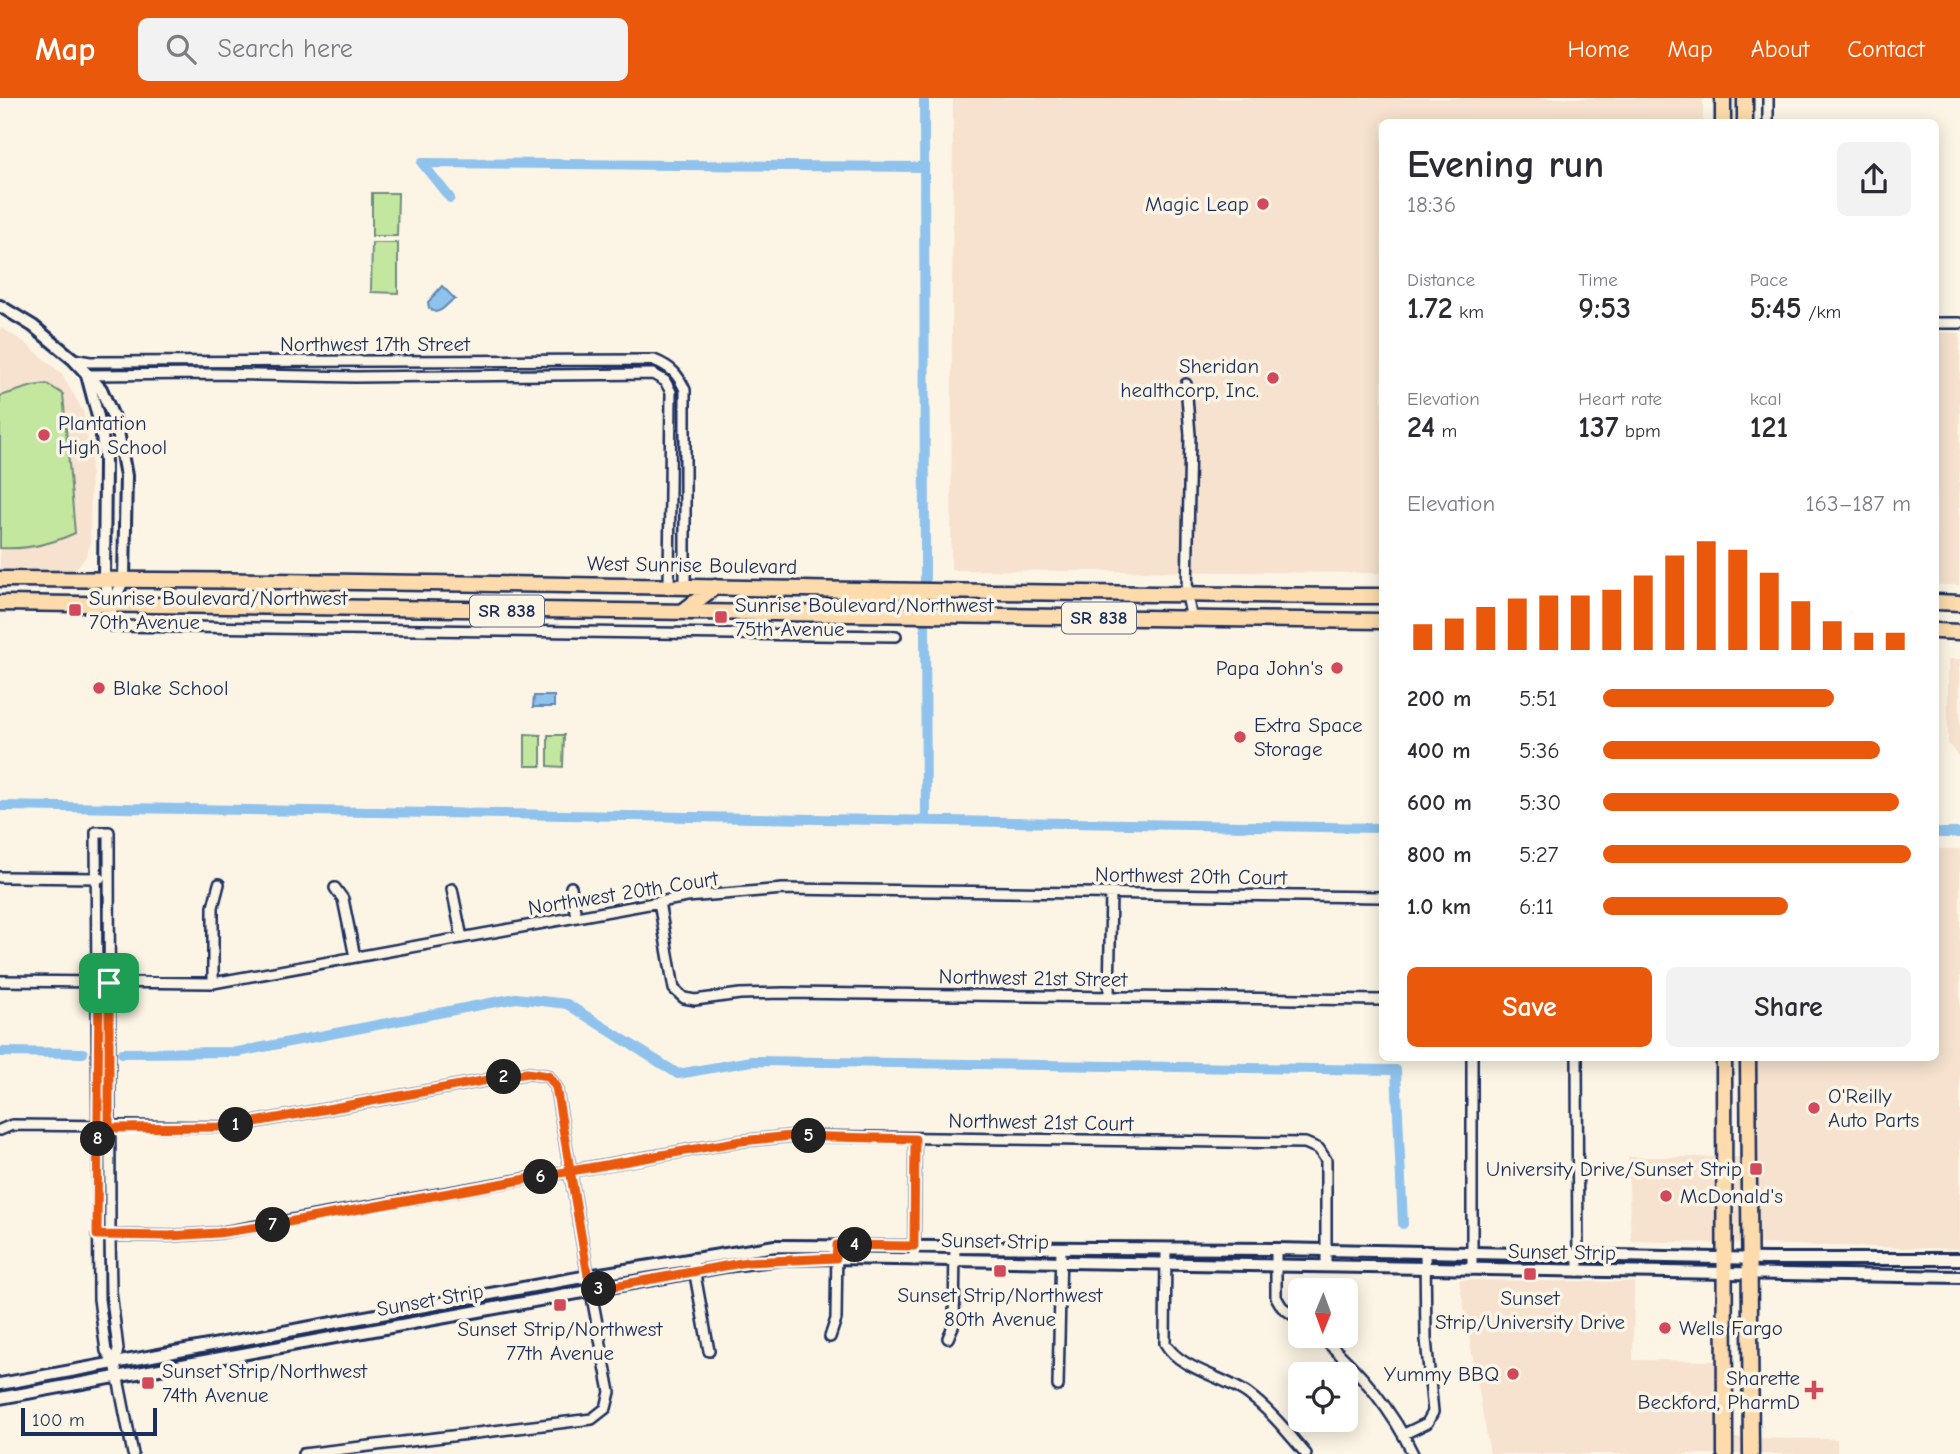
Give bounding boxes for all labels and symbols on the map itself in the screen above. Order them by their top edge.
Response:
place label: Magic Leap [1145,192,1249,216]
marker: Magic Leap [1255,196,1271,212]
street label: Northwest 17th Street [280,332,471,356]
place label: Sheridan healthcorp, Inc. [1120,354,1259,402]
marker: Sheridan healthcorp, Inc. [1265,370,1281,386]
place label: Plantation High School [58,411,167,459]
marker: Plantation High School [36,427,52,443]
street label: West Sunrise Boulevard [587,551,797,579]
place label: Sunrise Boulevard/Northwest 70th Avenue [89,586,348,634]
place label: Sunrise Boulevard/Northwest 75th Avenue [735,593,994,641]
road number: SR 838 [470,596,544,626]
marker: Sunrise Boulevard/Northwest 70th Avenue [67,602,83,618]
road number: SR 838 [1062,603,1136,634]
marker: Sunrise Boulevard/Northwest 75th Avenue [713,609,729,625]
place label: Papa John's [1216,656,1323,680]
marker: Papa John's [1329,660,1345,676]
place label: Blake School [113,676,229,700]
marker: Blake School [91,680,107,696]
place label: Extra Space Storage [1254,713,1363,761]
marker: Extra Space Storage [1232,729,1248,745]
street label: Northwest 20th Court [1095,862,1288,890]
street label: Northwest 20th Court [526,866,721,920]
pin [79,953,139,1013]
street label: Northwest 21st Street [938,964,1128,992]
pin: 2 [486,1060,522,1094]
place label: O'Reilly Auto Parts [1828,1084,1919,1132]
marker: O'Reilly Auto Parts [1806,1100,1822,1116]
pin: 1 [218,1108,254,1142]
street label: Northwest 21st Court [948,1108,1135,1136]
pin: 5 [792,1118,826,1154]
pin: 8 [80,1122,116,1156]
place label: University Drive/Sunset Strip [1486,1157,1742,1181]
pin: 6 [524,1160,558,1194]
marker: University Drive/Sunset Strip [1748,1161,1764,1177]
place label: McDonald's [1680,1184,1783,1208]
marker: McDonald's [1658,1188,1674,1204]
pin: 7 [256,1208,290,1242]
pin: 4 [838,1228,872,1262]
street label: Sunset Strip [941,1228,1049,1254]
street label: Sunset Strip [1508,1239,1616,1265]
marker: Sunset Strip/Northwest 80th Avenue [992,1263,1008,1279]
marker: Sunset Strip/University Drive [1522,1266,1538,1282]
pin: 3 [582,1272,616,1306]
north arrow [1288,1278,1358,1348]
street label: Sunset Strip [375,1279,485,1321]
place label: Sunset Strip/Northwest 80th Avenue [897,1283,1104,1331]
place label: Sunset Strip/University Drive [1435,1286,1625,1334]
marker: Sunset Strip/Northwest 77th Avenue [552,1297,568,1313]
place label: Wells Fargo [1679,1316,1783,1340]
place label: Sunset Strip/Northwest 77th Avenue [457,1317,664,1365]
marker: Wells Fargo [1657,1320,1673,1336]
place label: Sunset Strip/Northwest 74th Avenue [162,1359,368,1407]
place label: Yummy BBQ [1384,1362,1499,1386]
marker: Yummy BBQ [1505,1366,1521,1382]
place label: Sharette Beckford, PharmD [1638,1366,1800,1414]
marker: Sunset Strip/Northwest 74th Avenue [140,1375,156,1391]
marker: Sharette Beckford, PharmD [1806,1382,1822,1398]
scale bar [21,1405,158,1437]

